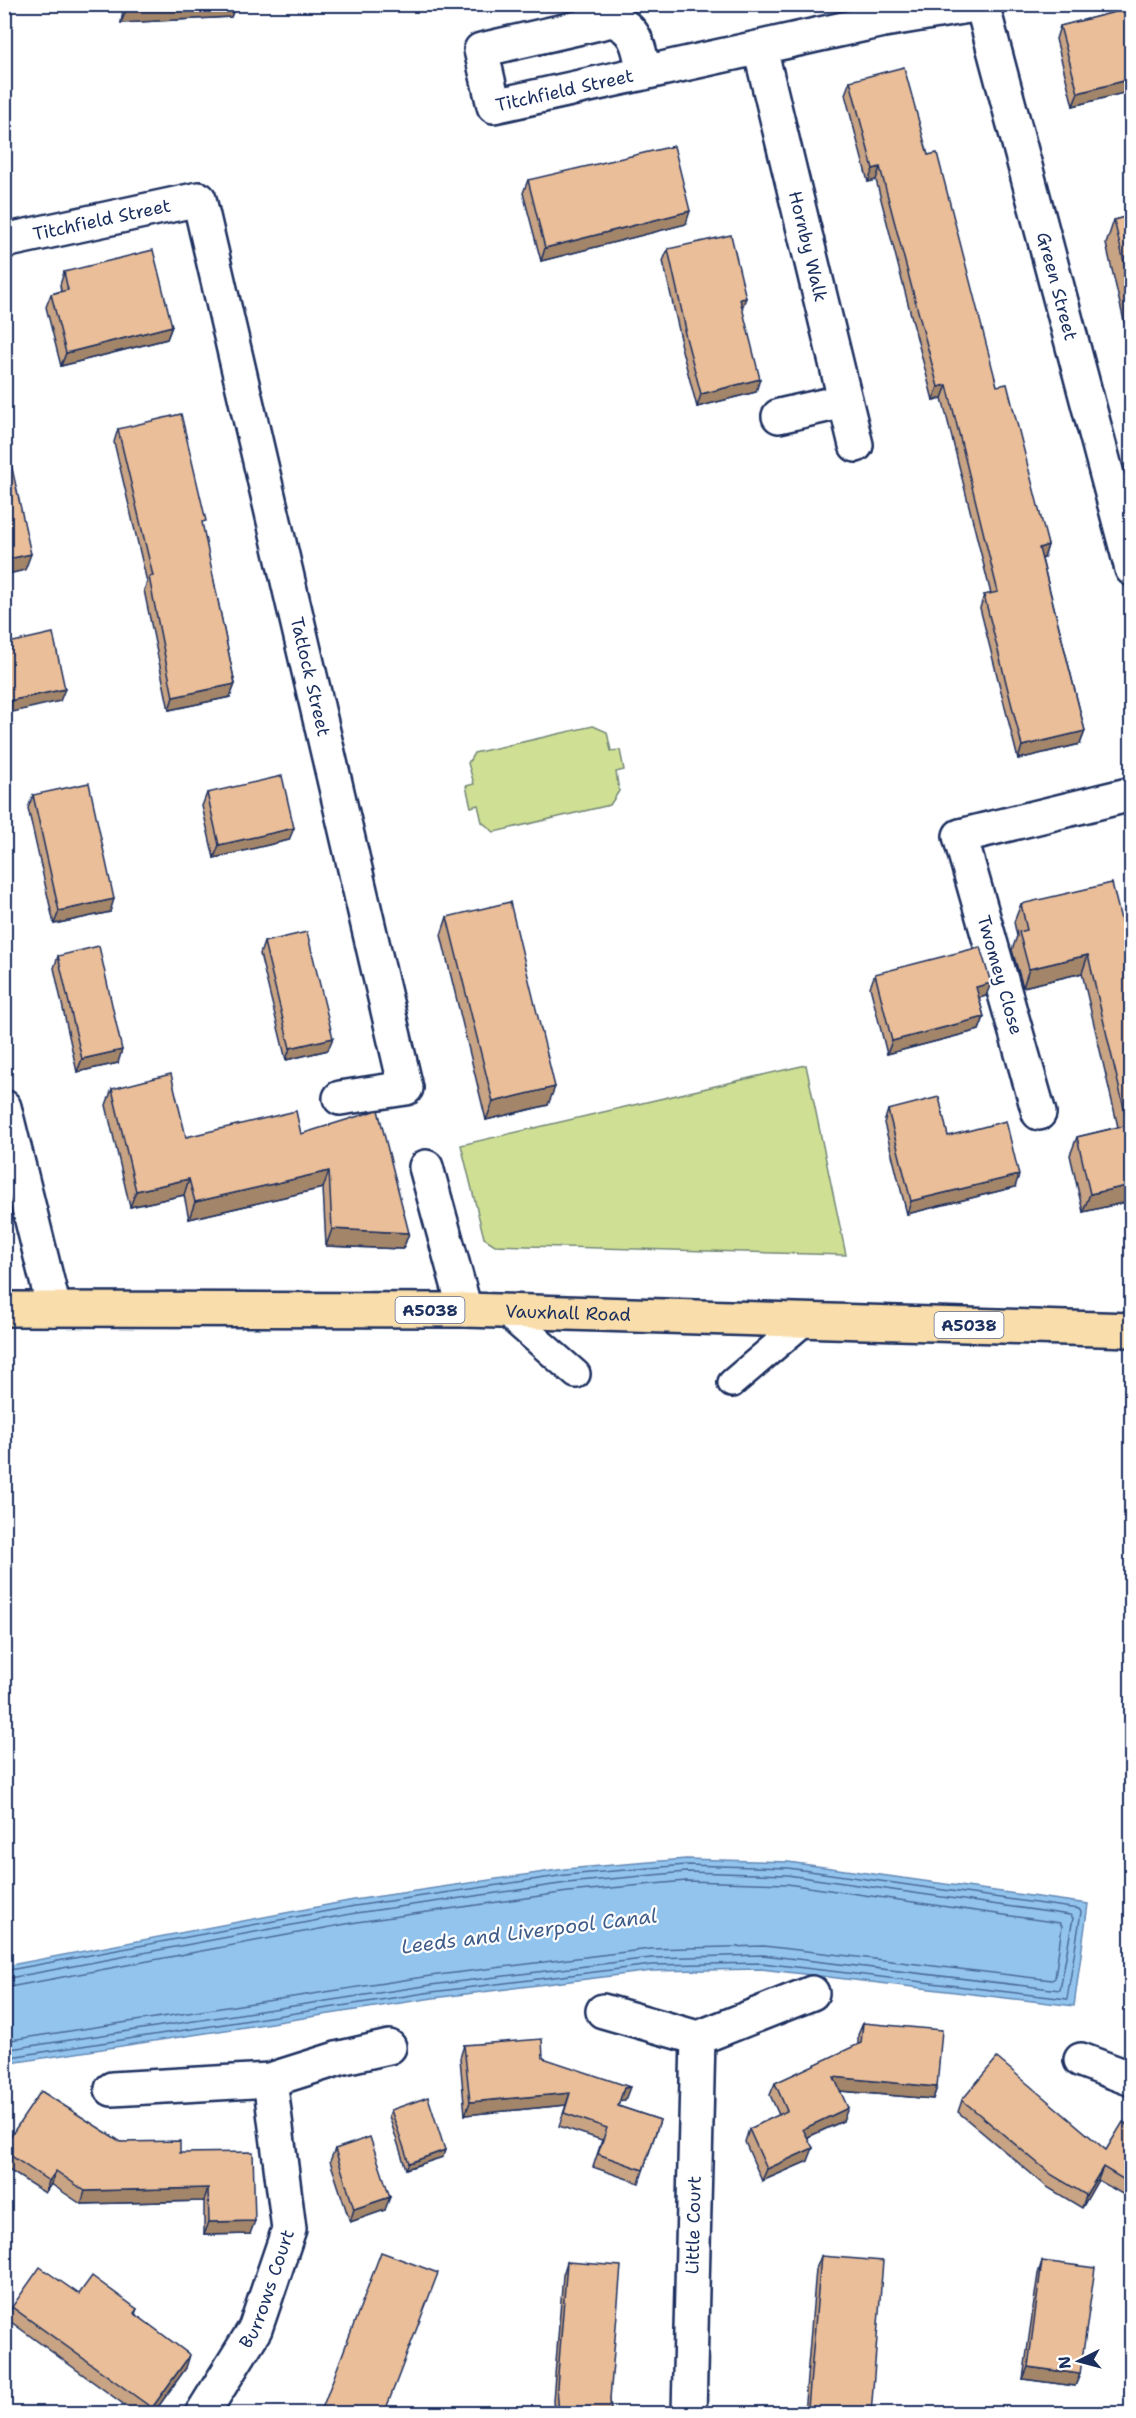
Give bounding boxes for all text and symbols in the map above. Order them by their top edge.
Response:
street label: Titchfield Street [493,64,636,117]
street label: Hornby Walk [783,188,833,304]
street label: Titchfield Street [31,193,173,246]
street label: Green Street [1031,229,1083,343]
street label: Tatlock Street [285,615,336,739]
street label: Twomey Close [971,912,1029,1038]
road number: A5038 [396,1297,464,1323]
street label: Vauxhall Road [505,1299,631,1327]
road number: A5038 [934,1312,1004,1338]
water label: Leeds and Liverpool Canal [400,1902,658,1960]
street label: Little Court [680,2175,707,2275]
street label: Burrows Court [234,2226,300,2353]
north arrow [1049,2331,1109,2391]
text: N [1053,2355,1076,2370]

